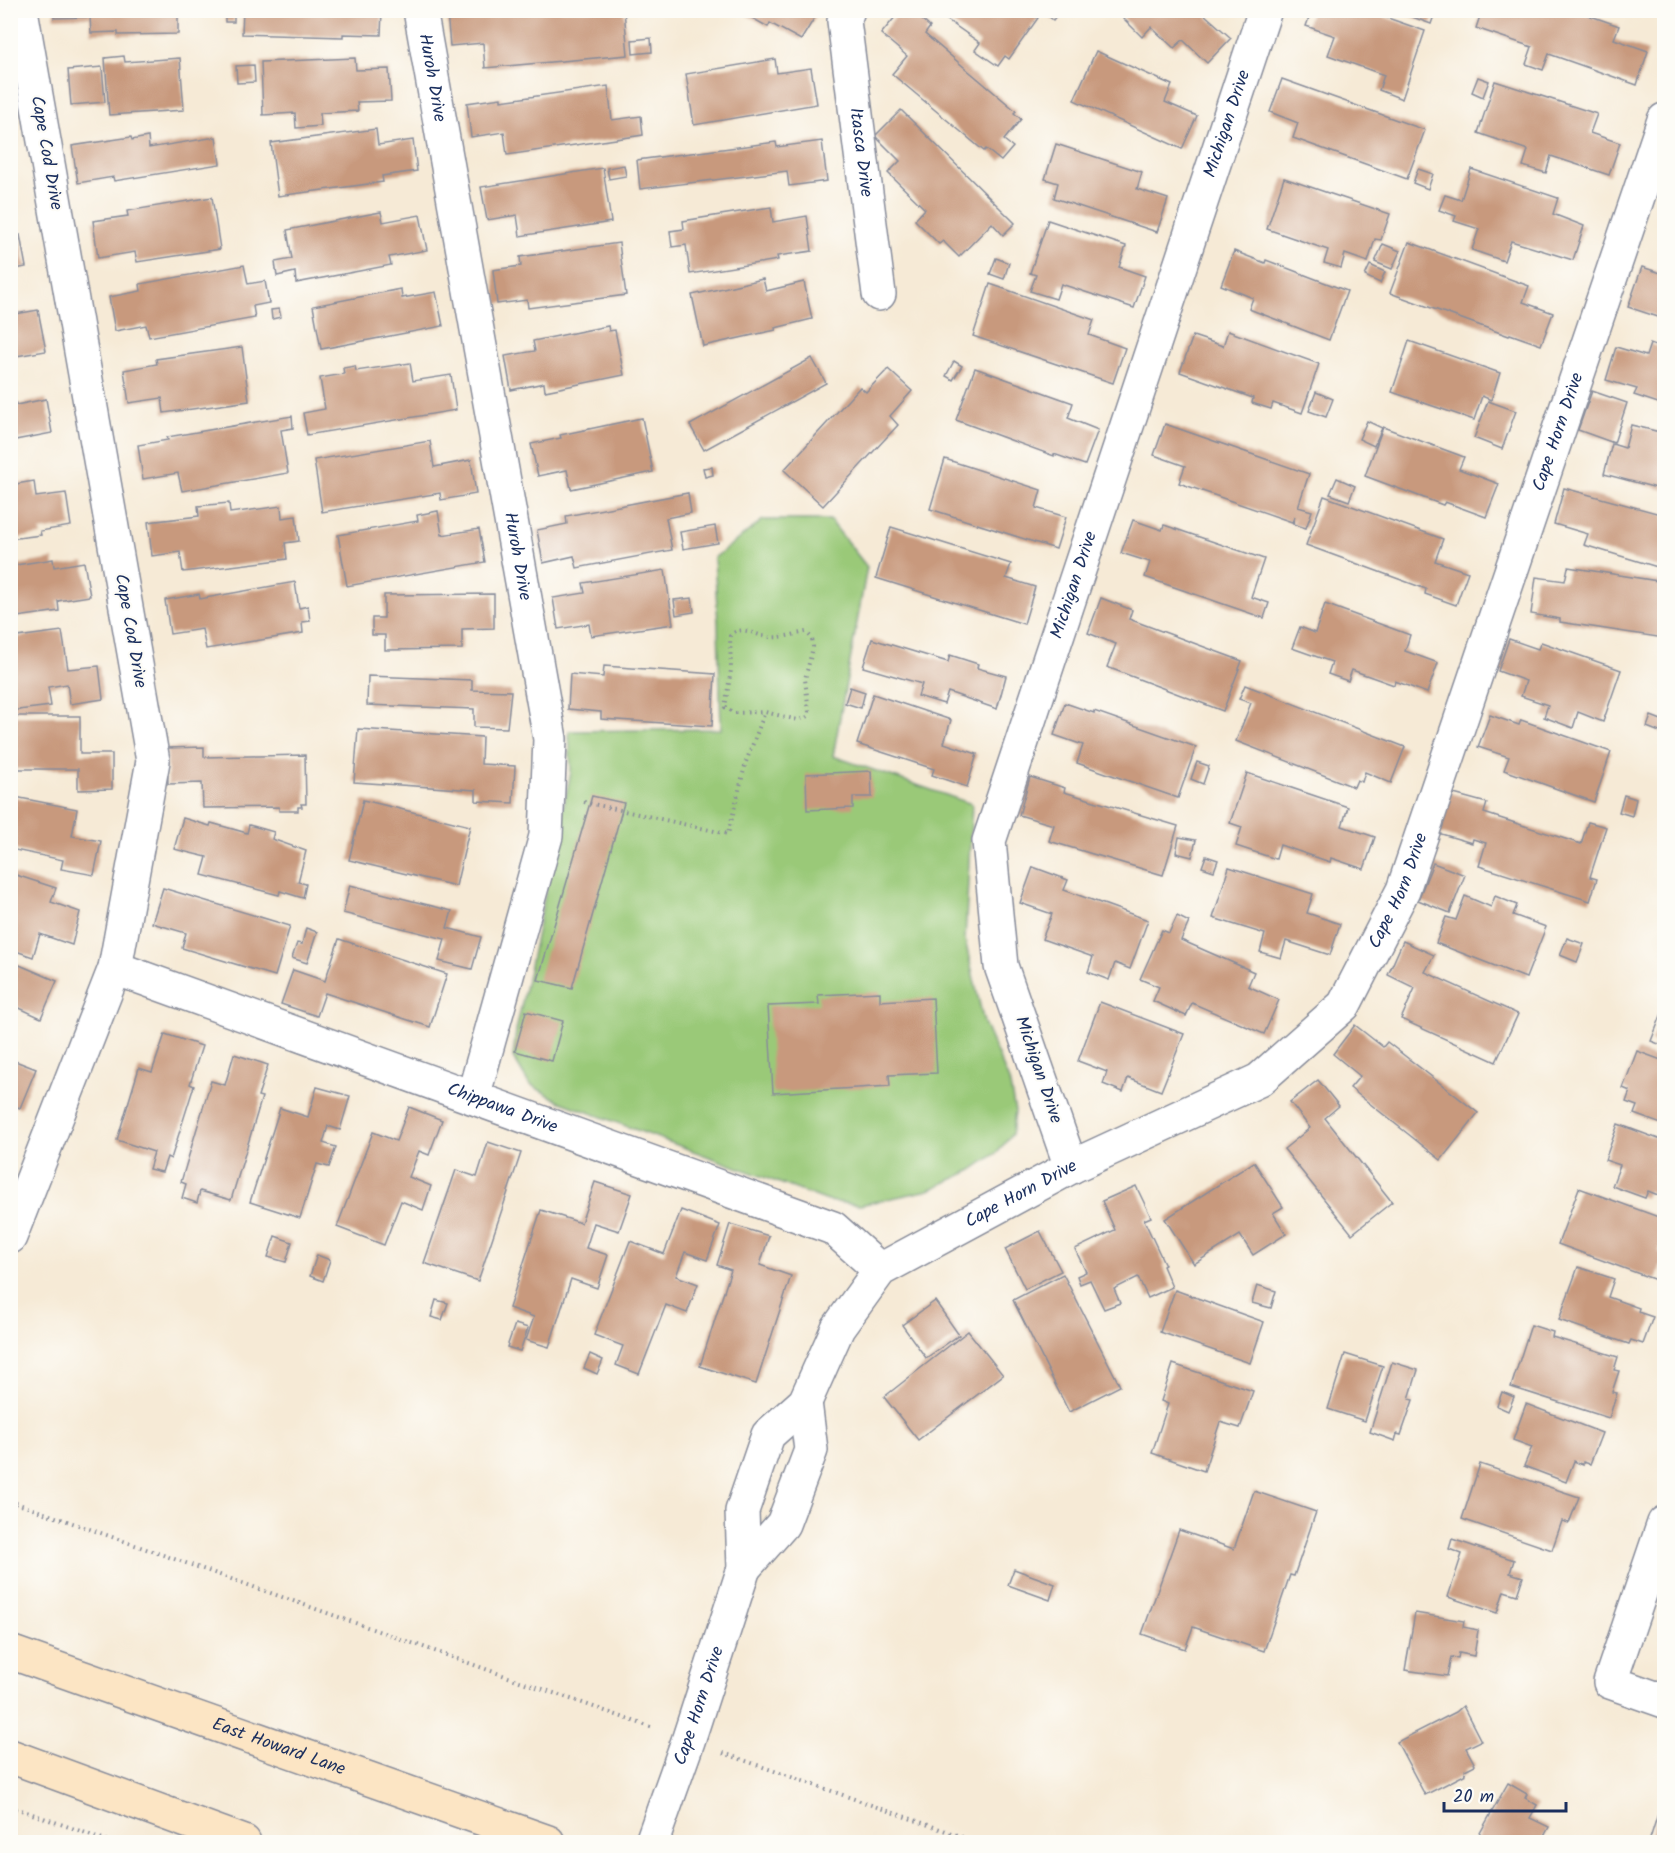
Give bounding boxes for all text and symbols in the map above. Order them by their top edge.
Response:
street label: Huroh Drive [410,31,454,124]
street label: Michigan Drive [1196,66,1259,182]
street label: Cape Cod Drive [22,93,70,213]
street label: Itasca Drive [841,106,881,199]
street label: Cape Horn Drive [1525,369,1592,495]
street label: Huroh Drive [495,510,540,603]
street label: Michigan Drive [1043,527,1105,643]
street label: Cape Cod Drive [106,571,154,691]
street label: Cape Horn Drive [1361,829,1436,954]
street label: Michigan Drive [1006,1012,1070,1128]
street label: Chippawa Drive [443,1075,562,1142]
street label: Cape Horn Drive [960,1152,1082,1236]
street label: Cape Horn Drive [666,1643,732,1770]
street label: East Howard Lane [208,1710,349,1784]
scale bar [1444,1775,1566,1813]
text: 20 m [1453,1783,1494,1812]

